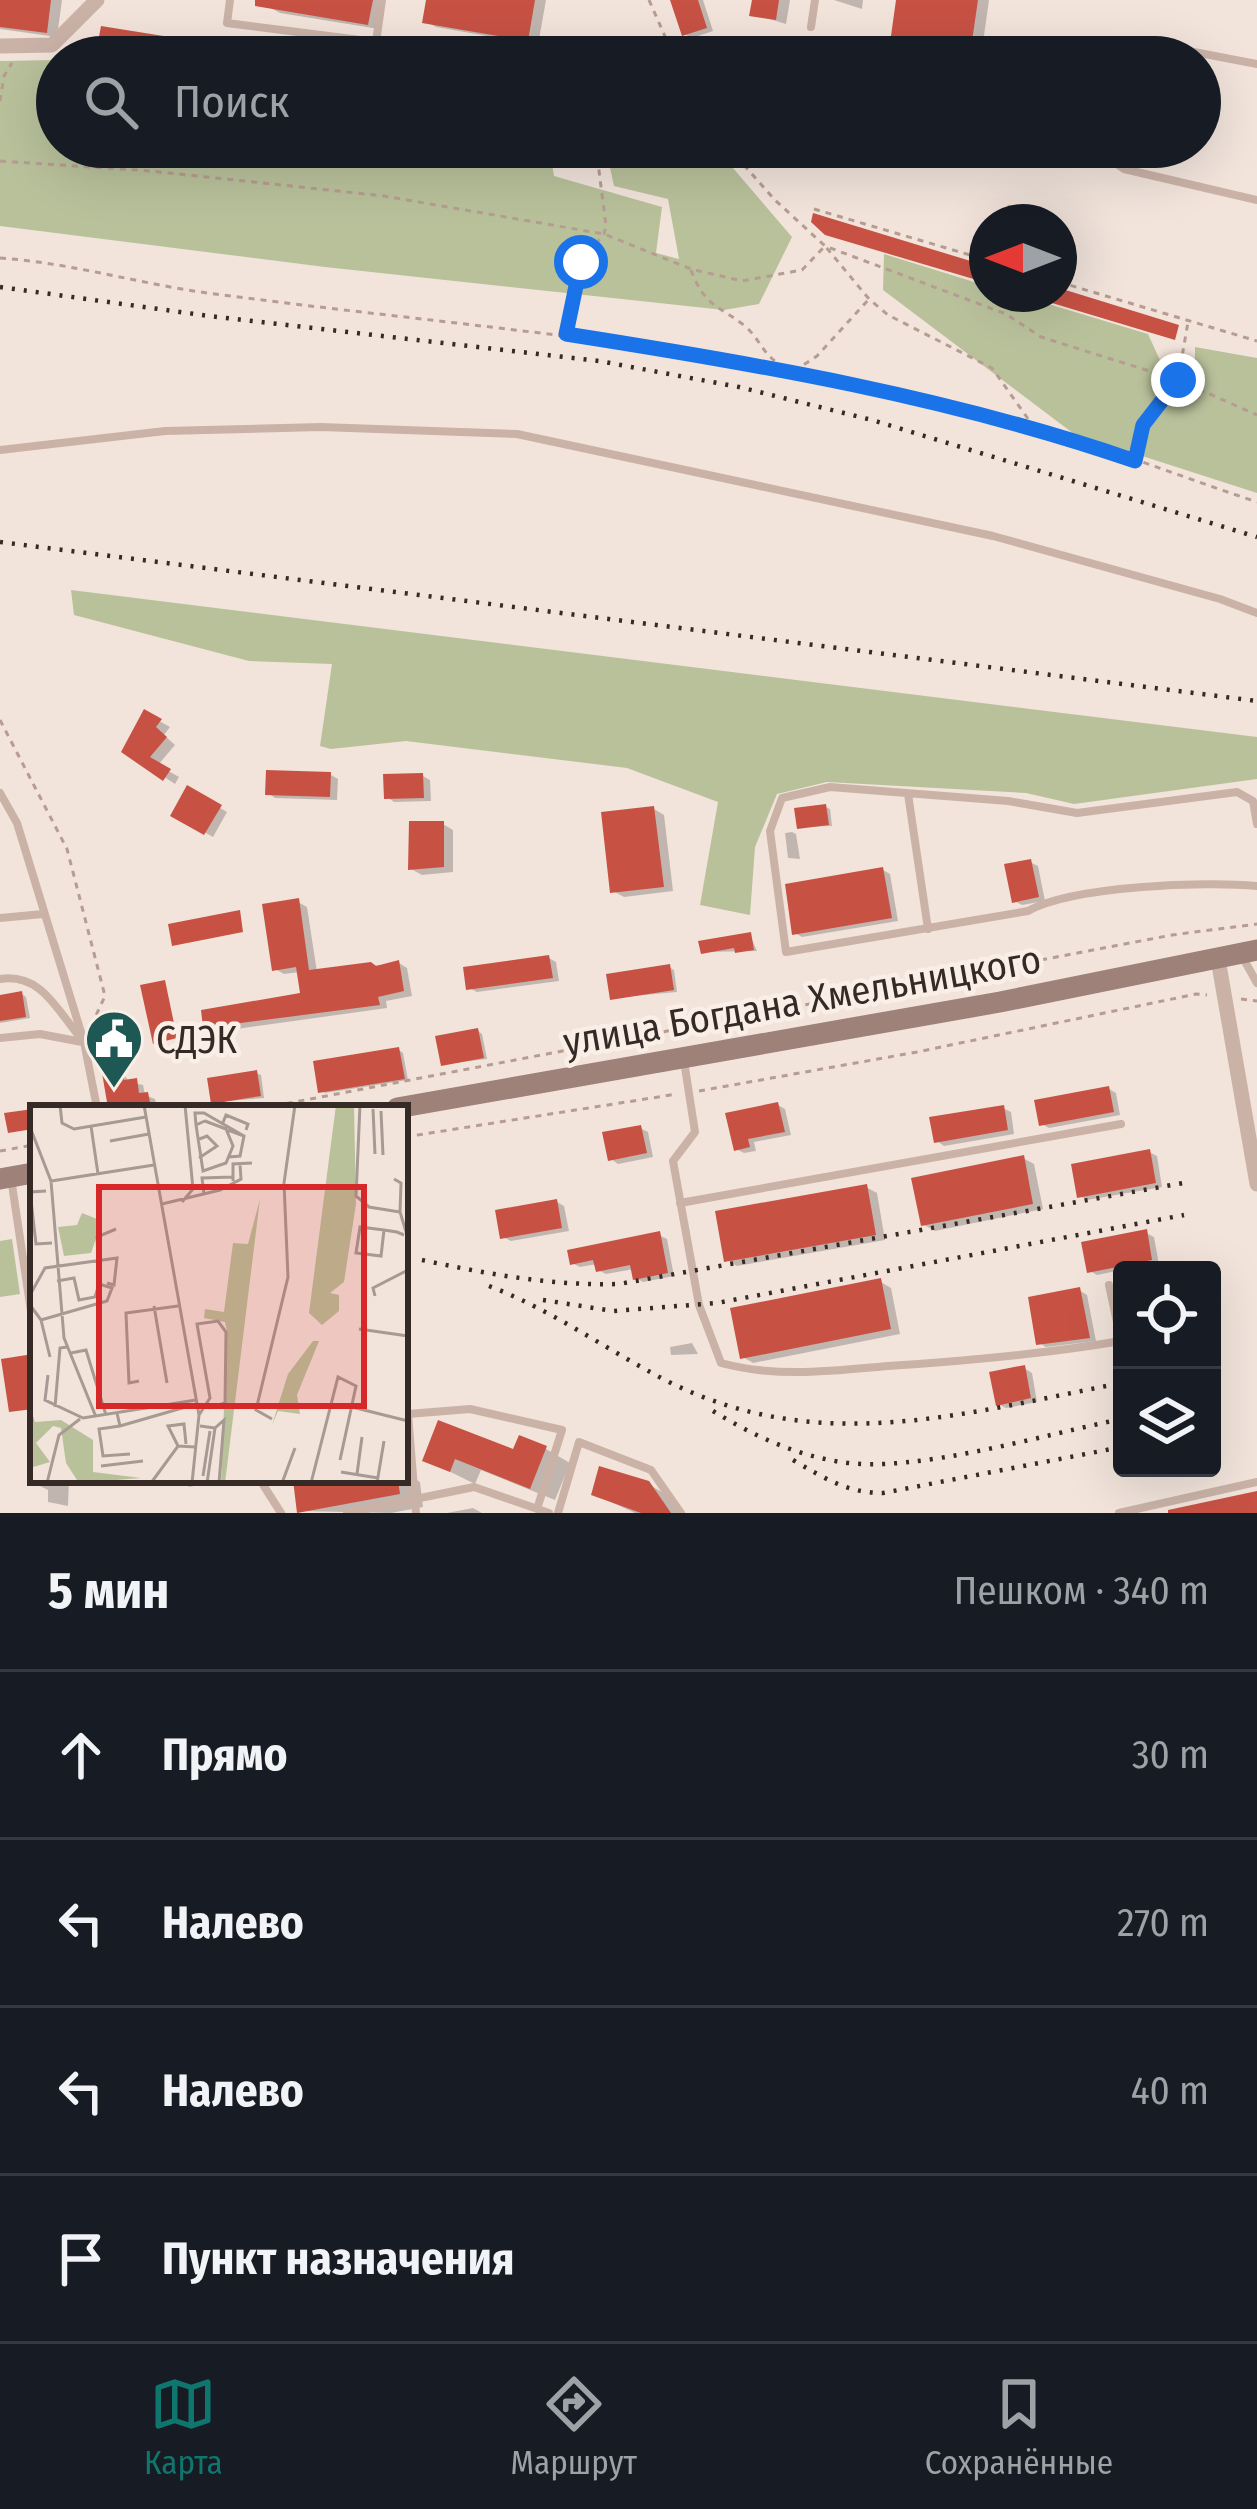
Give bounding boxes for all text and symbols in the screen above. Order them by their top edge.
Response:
search box [36,36,1221,168]
icon: search [78,69,144,135]
text: Поиск [174,75,289,129]
north arrow [969,204,1077,312]
route start [554,235,608,289]
route end [1151,353,1205,407]
street label: улица Богдана Хмельницкого [560,936,1045,1066]
public building icon: СДЭК [83,1008,145,1090]
place label: СДЭК [156,1017,237,1063]
inset map [30,1105,408,1483]
map controls [1113,1261,1221,1477]
button: locate [1113,1261,1221,1369]
button: layers [1113,1369,1221,1477]
text: 5 мин [48,1560,169,1622]
text: Пешком · 340 m [954,1568,1209,1614]
icon: ahead [48,1722,114,1788]
text: Прямо [162,1728,287,1782]
text: 30 m [1132,1732,1209,1778]
icon: left [48,1890,114,1956]
text: Налево [162,1896,304,1950]
text: 270 m [1117,1900,1209,1946]
icon: left [48,2058,114,2124]
text: Налево [162,2064,304,2118]
text: 40 m [1131,2068,1209,2114]
icon: arrive [48,2226,114,2292]
text: Пункт назначения [162,2232,515,2286]
tab: Карта [144,2371,223,2483]
tab: Маршрут [511,2371,637,2483]
tab: Сохранённые [925,2371,1113,2483]

